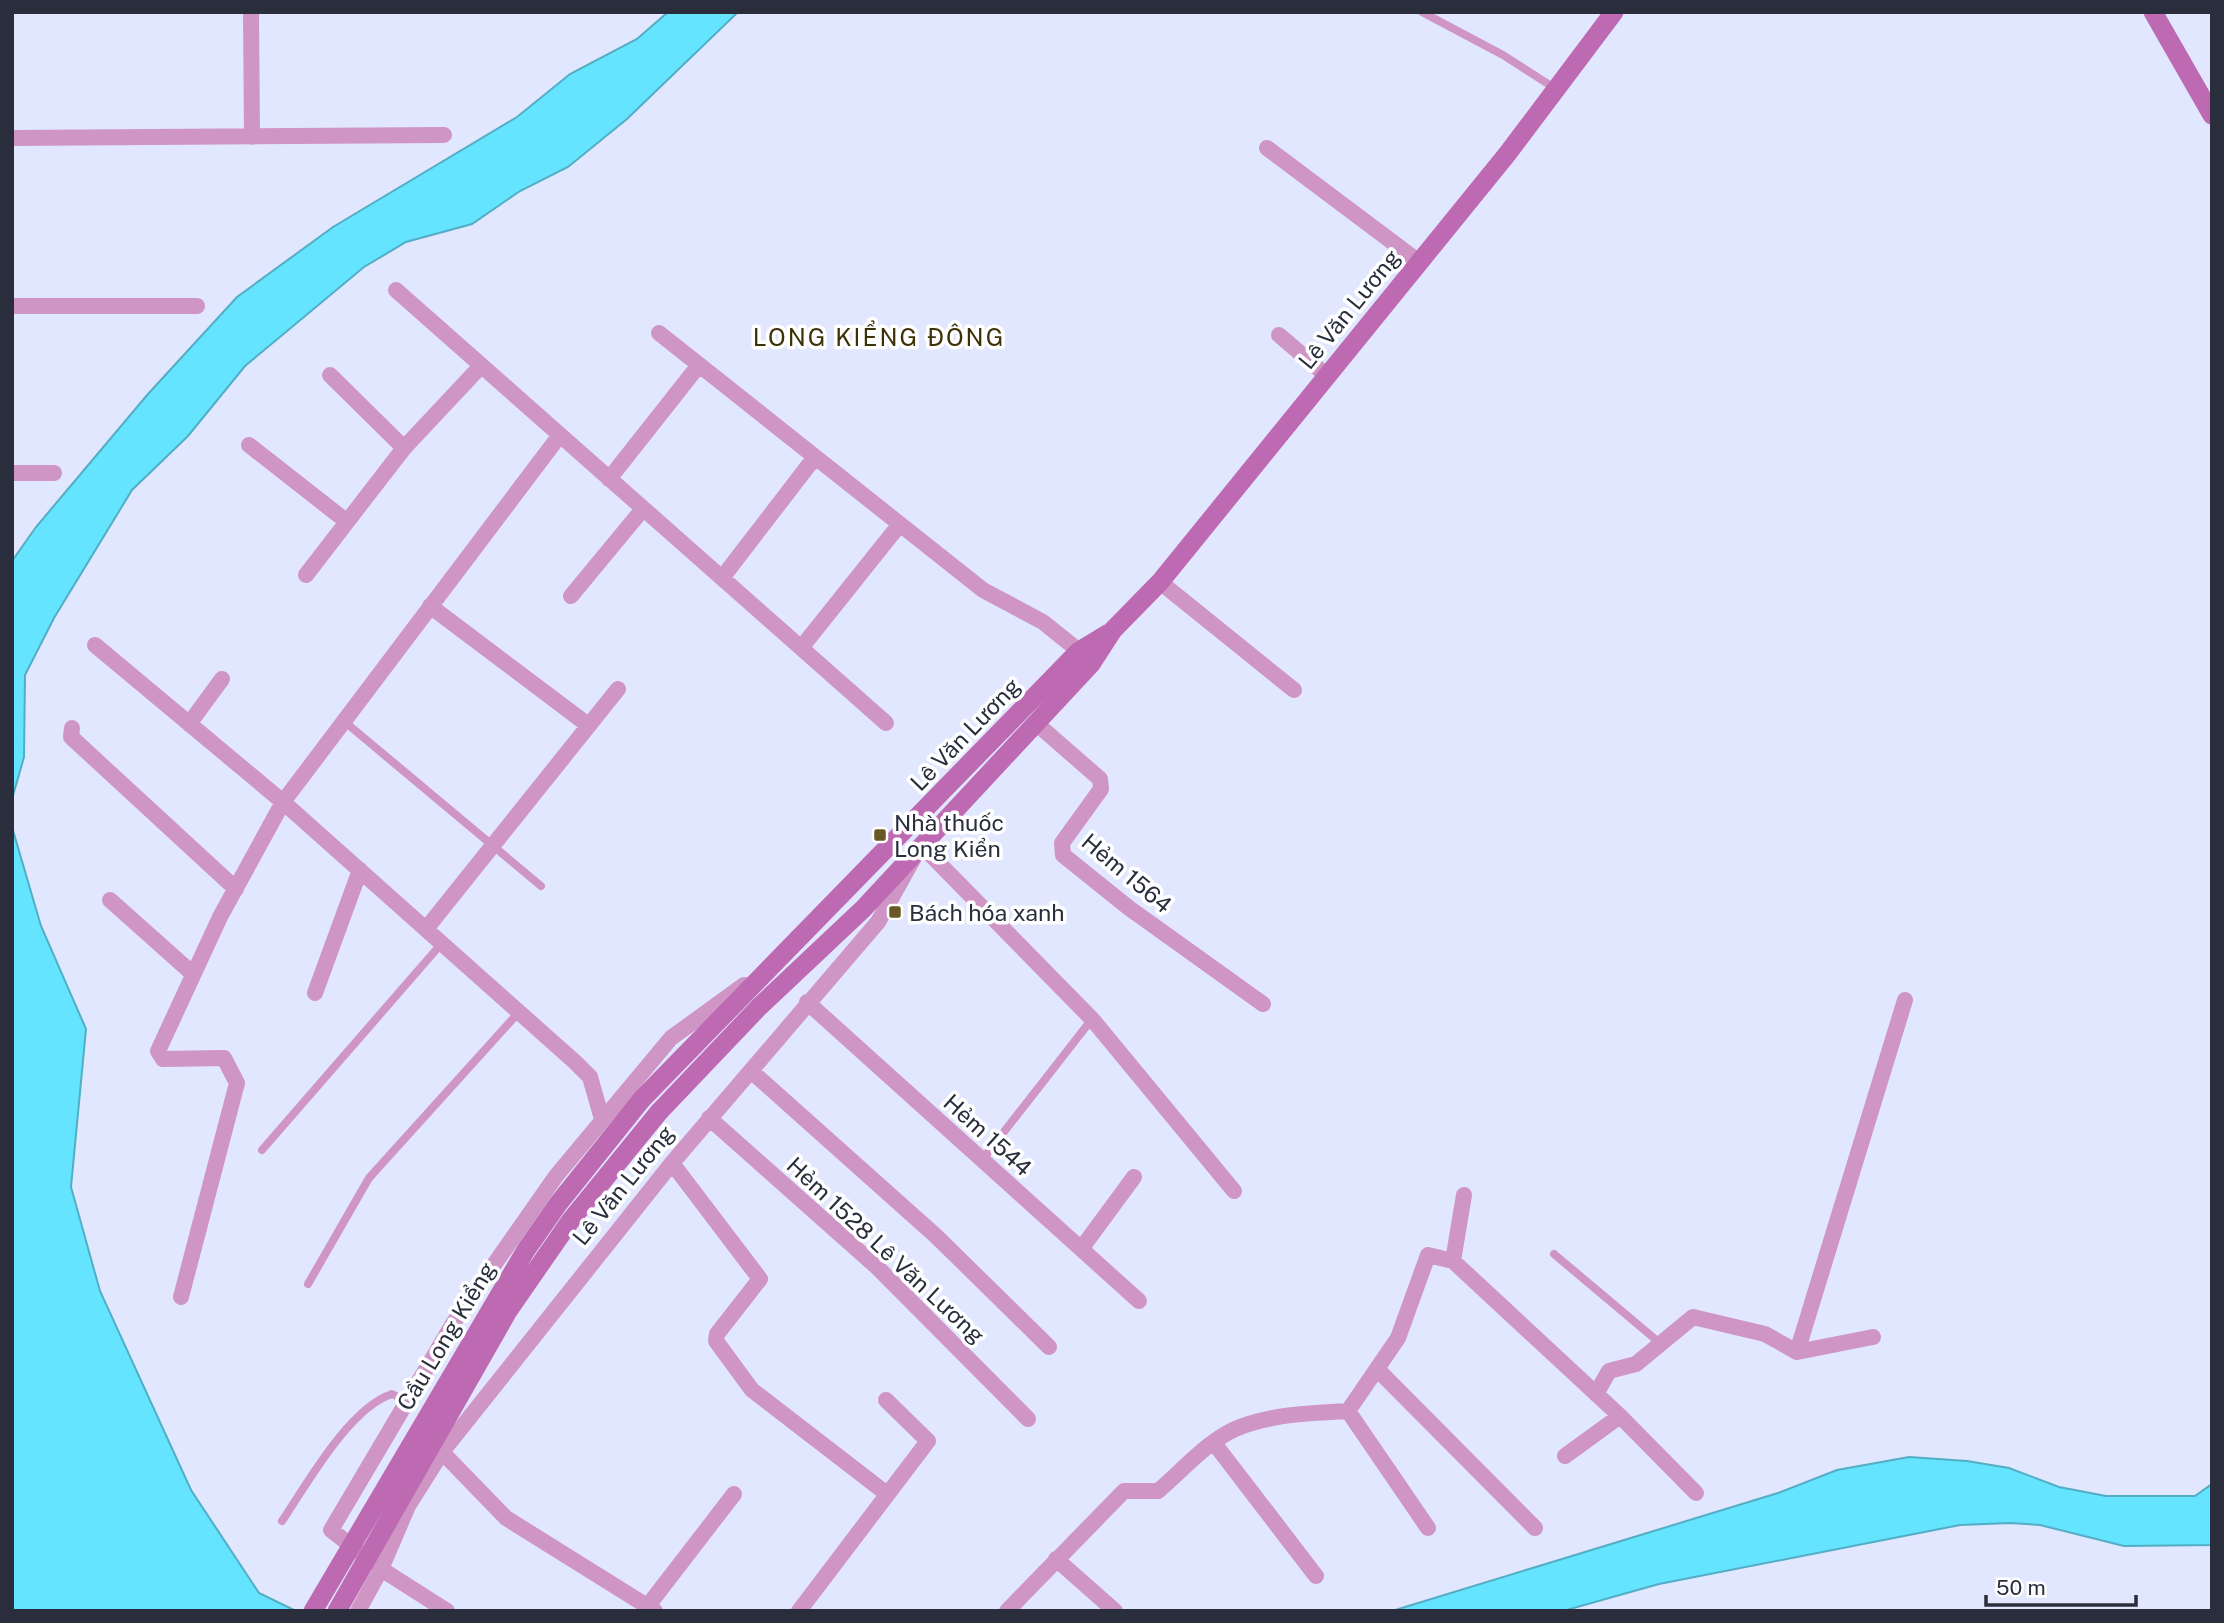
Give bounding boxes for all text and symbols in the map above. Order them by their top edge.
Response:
street label: Lê Văn Lương [1293,244,1405,374]
district label: LONG KIỂNG ĐÔNG [753,320,1005,351]
street label: Lê Văn Lương [905,672,1025,796]
place label: Nhà thuốc Long Kiển [894,809,1004,862]
marker: Nhà thuốc Long Kiển [872,827,888,843]
street label: Hẻm 1564 [1077,828,1177,918]
place label: Bách hóa xanh [909,899,1065,926]
marker: Bách hóa xanh [887,904,903,920]
street label: Hẻm 1544 [938,1089,1038,1181]
street label: Lê Văn Lương [567,1120,679,1250]
street label: Hẻm 1528 Lê Văn Lương [782,1151,990,1349]
street label: Cầu Long Kiểng [391,1257,501,1415]
scale bar [1986,1564,2136,1608]
text: 50 m [1996,1575,2046,1600]

